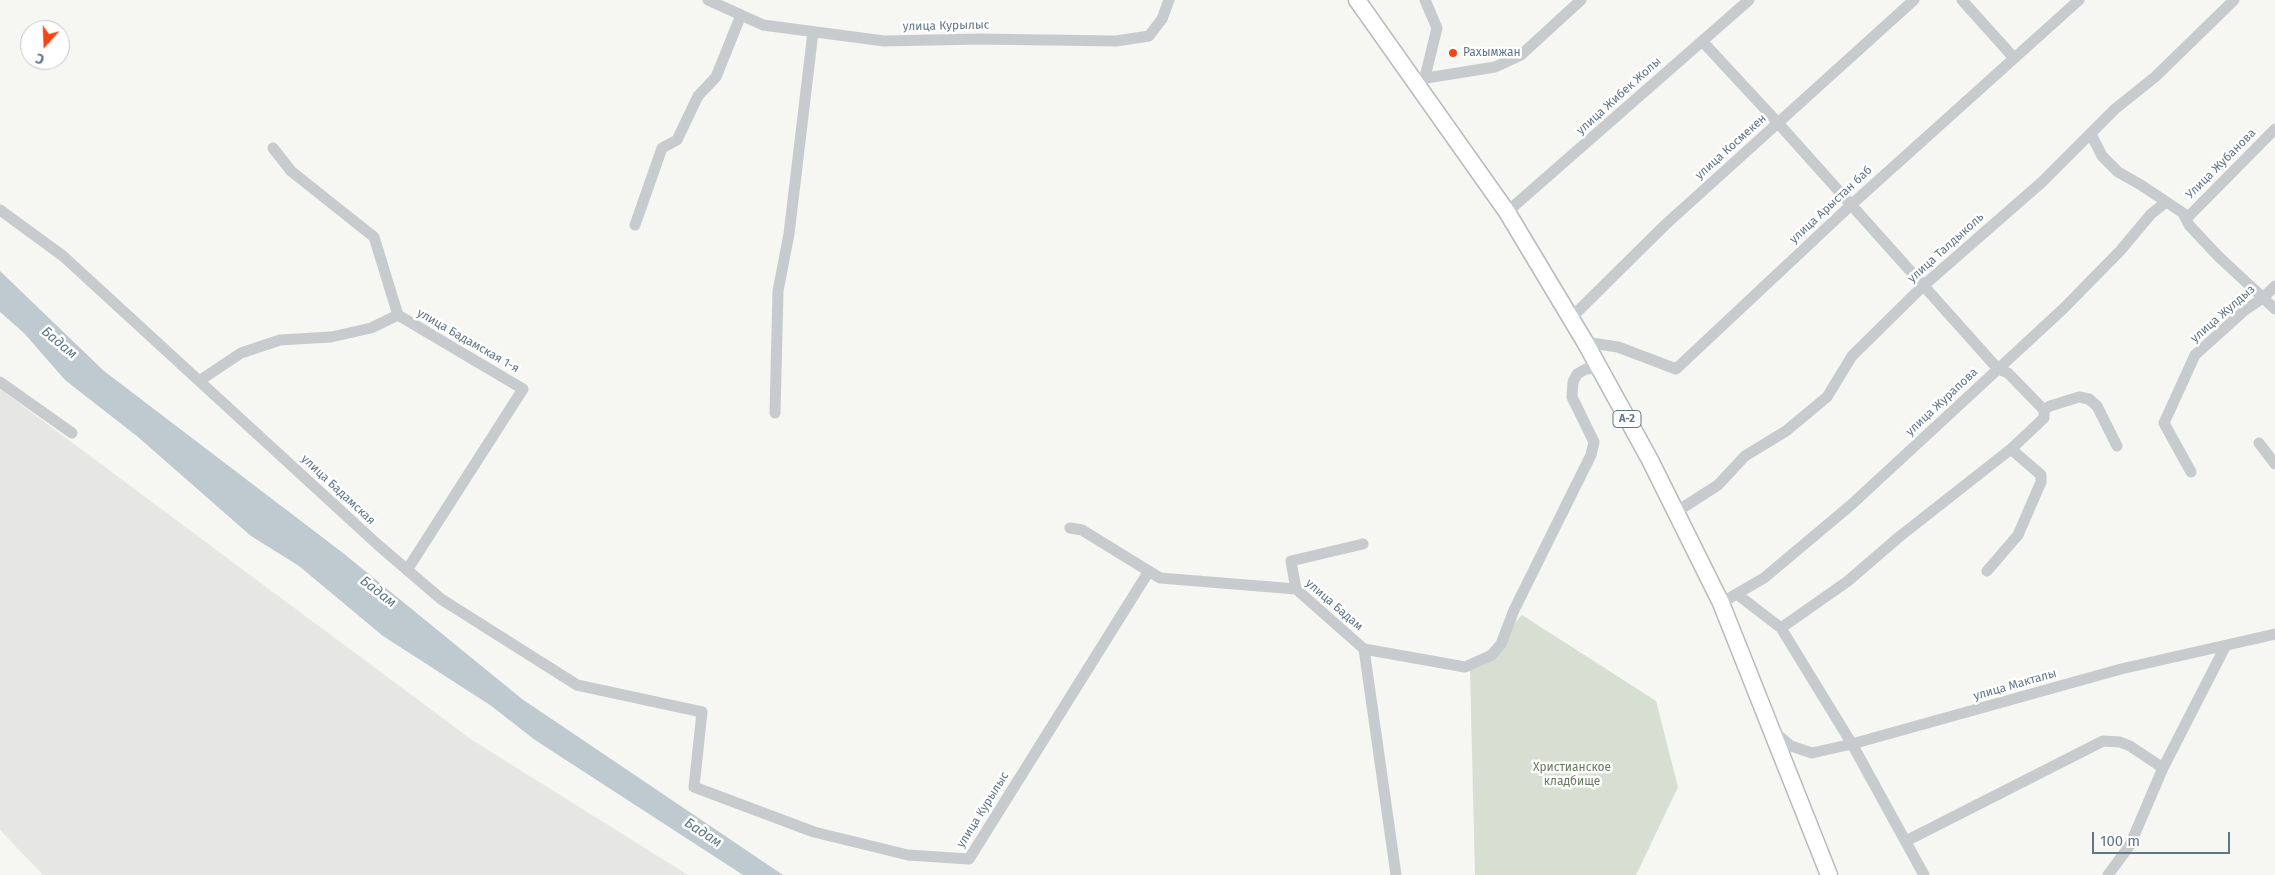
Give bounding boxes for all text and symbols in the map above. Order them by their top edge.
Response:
street label: улица Курылыс [902,18,990,34]
north arrow [20,20,70,70]
place label: Рахымжан [1463,46,1521,60]
marker: Рахымжан [1447,47,1459,59]
text: С [33,49,47,68]
street label: улица Жибек Жолы [1574,54,1664,138]
street label: улица Космекен [1693,111,1769,183]
street label: Улица Жубанова [2183,126,2259,202]
street label: улица Арыстан баб [1787,163,1875,247]
street label: улица Талдыколь [1905,210,1987,286]
street label: улица Жулдыз [2188,282,2258,346]
street label: улица Бадамская 1-я [414,306,522,376]
water label: Бадам [38,323,80,363]
street label: улица Журапова [1903,365,1981,439]
road number: A-2 [1613,410,1641,428]
street label: улица Бадамская [298,452,378,528]
water label: Бадам [357,573,399,611]
street label: улица Бадам [1302,576,1366,634]
street label: улица Макталы [1972,666,2058,704]
park label: Христианское кладбище [1533,761,1611,789]
street label: улица Курылыс [954,769,1012,851]
water label: Бадам [681,815,725,851]
scale bar [2095,822,2232,854]
text: 100 m [2100,832,2140,850]

